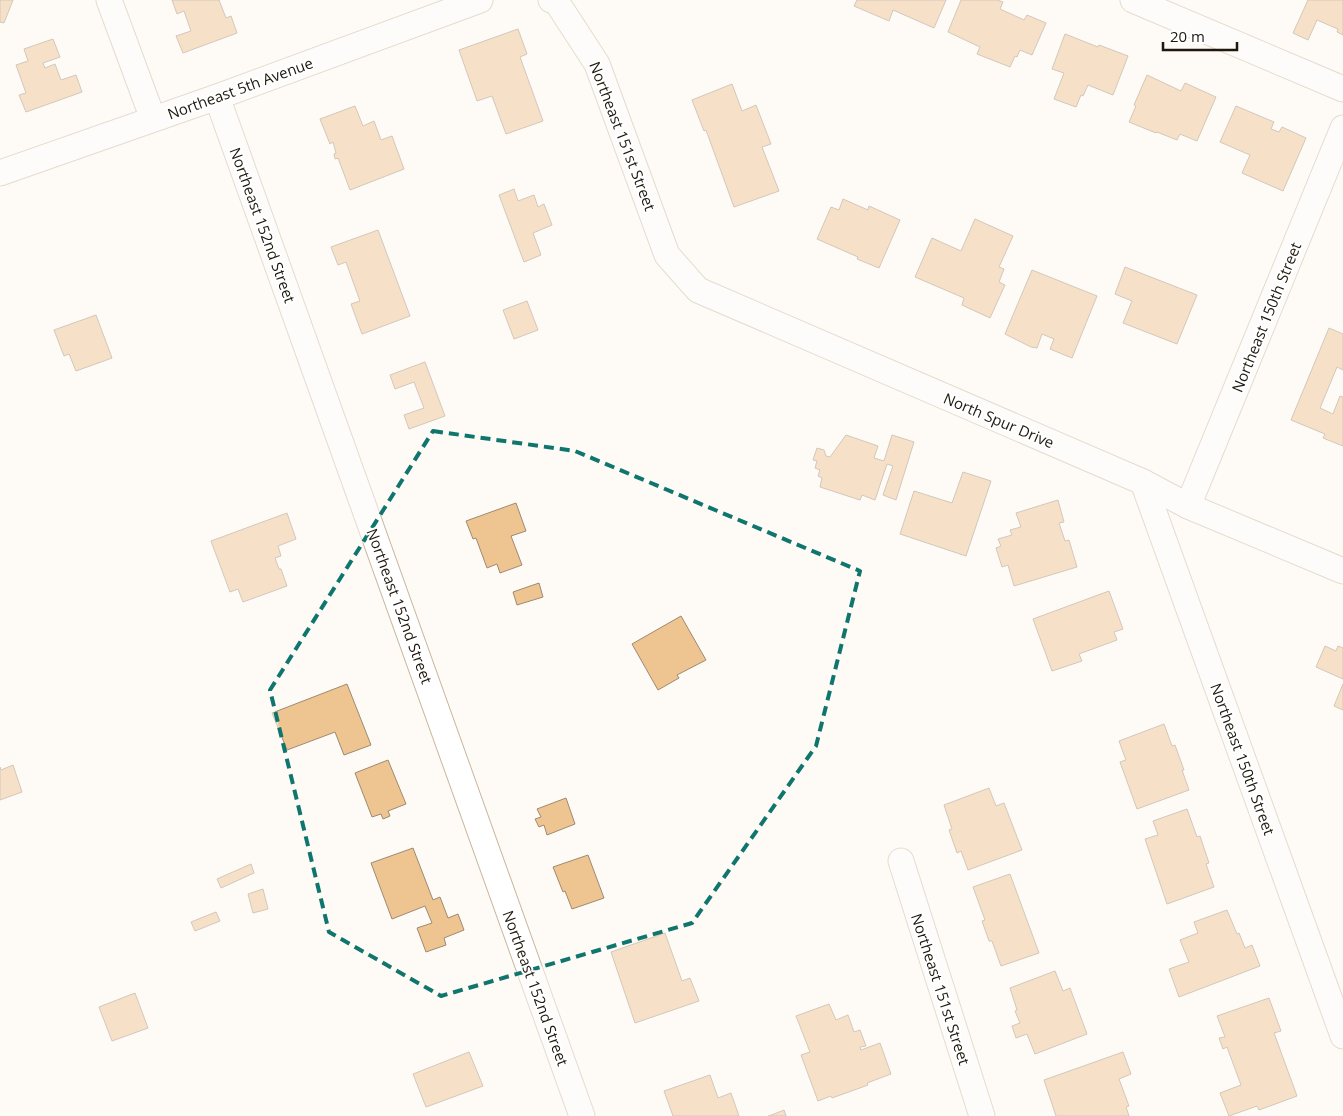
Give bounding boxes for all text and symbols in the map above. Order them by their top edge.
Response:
scale bar [1163,20,1237,52]
text: 20 m [1170,26,1205,46]
street label: Northeast 5th Avenue [165,52,315,124]
street label: Northeast 151st Street [585,59,661,213]
street label: Northeast 152nd Street [226,145,300,305]
street label: Northeast 150th Street [1227,239,1305,395]
street label: North Spur Drive [941,388,1057,452]
street label: Northeast 152nd Street [363,526,437,686]
street label: Northeast 150th Street [1206,680,1280,838]
street label: Northeast 152nd Street [499,908,573,1068]
street label: Northeast 151st Street [907,911,975,1067]

